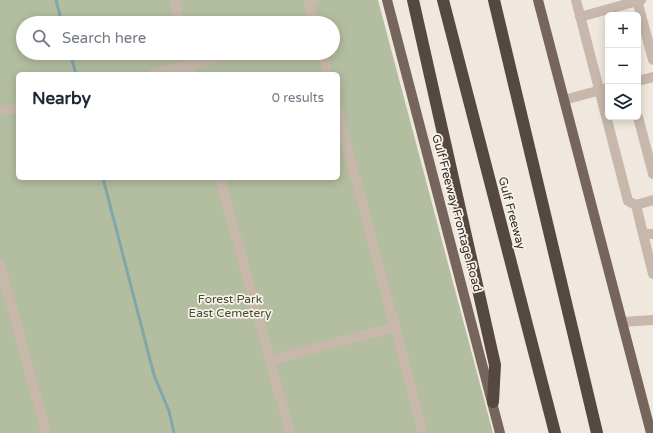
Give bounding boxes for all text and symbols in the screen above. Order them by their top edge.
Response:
map controls [605,12,641,120]
button: + [605,12,641,48]
search box [16,16,340,60]
icon: search [30,27,52,49]
text: Search here [62,29,146,47]
button: − [605,48,641,84]
button: layers [605,84,641,120]
text: Nearby [32,88,91,109]
text: 0 results [272,90,324,106]
street label: Gulf Freeway Frontage Road [429,133,485,293]
street label: Gulf Freeway [496,175,529,251]
park label: Forest Park East Cemetery [189,292,272,320]

